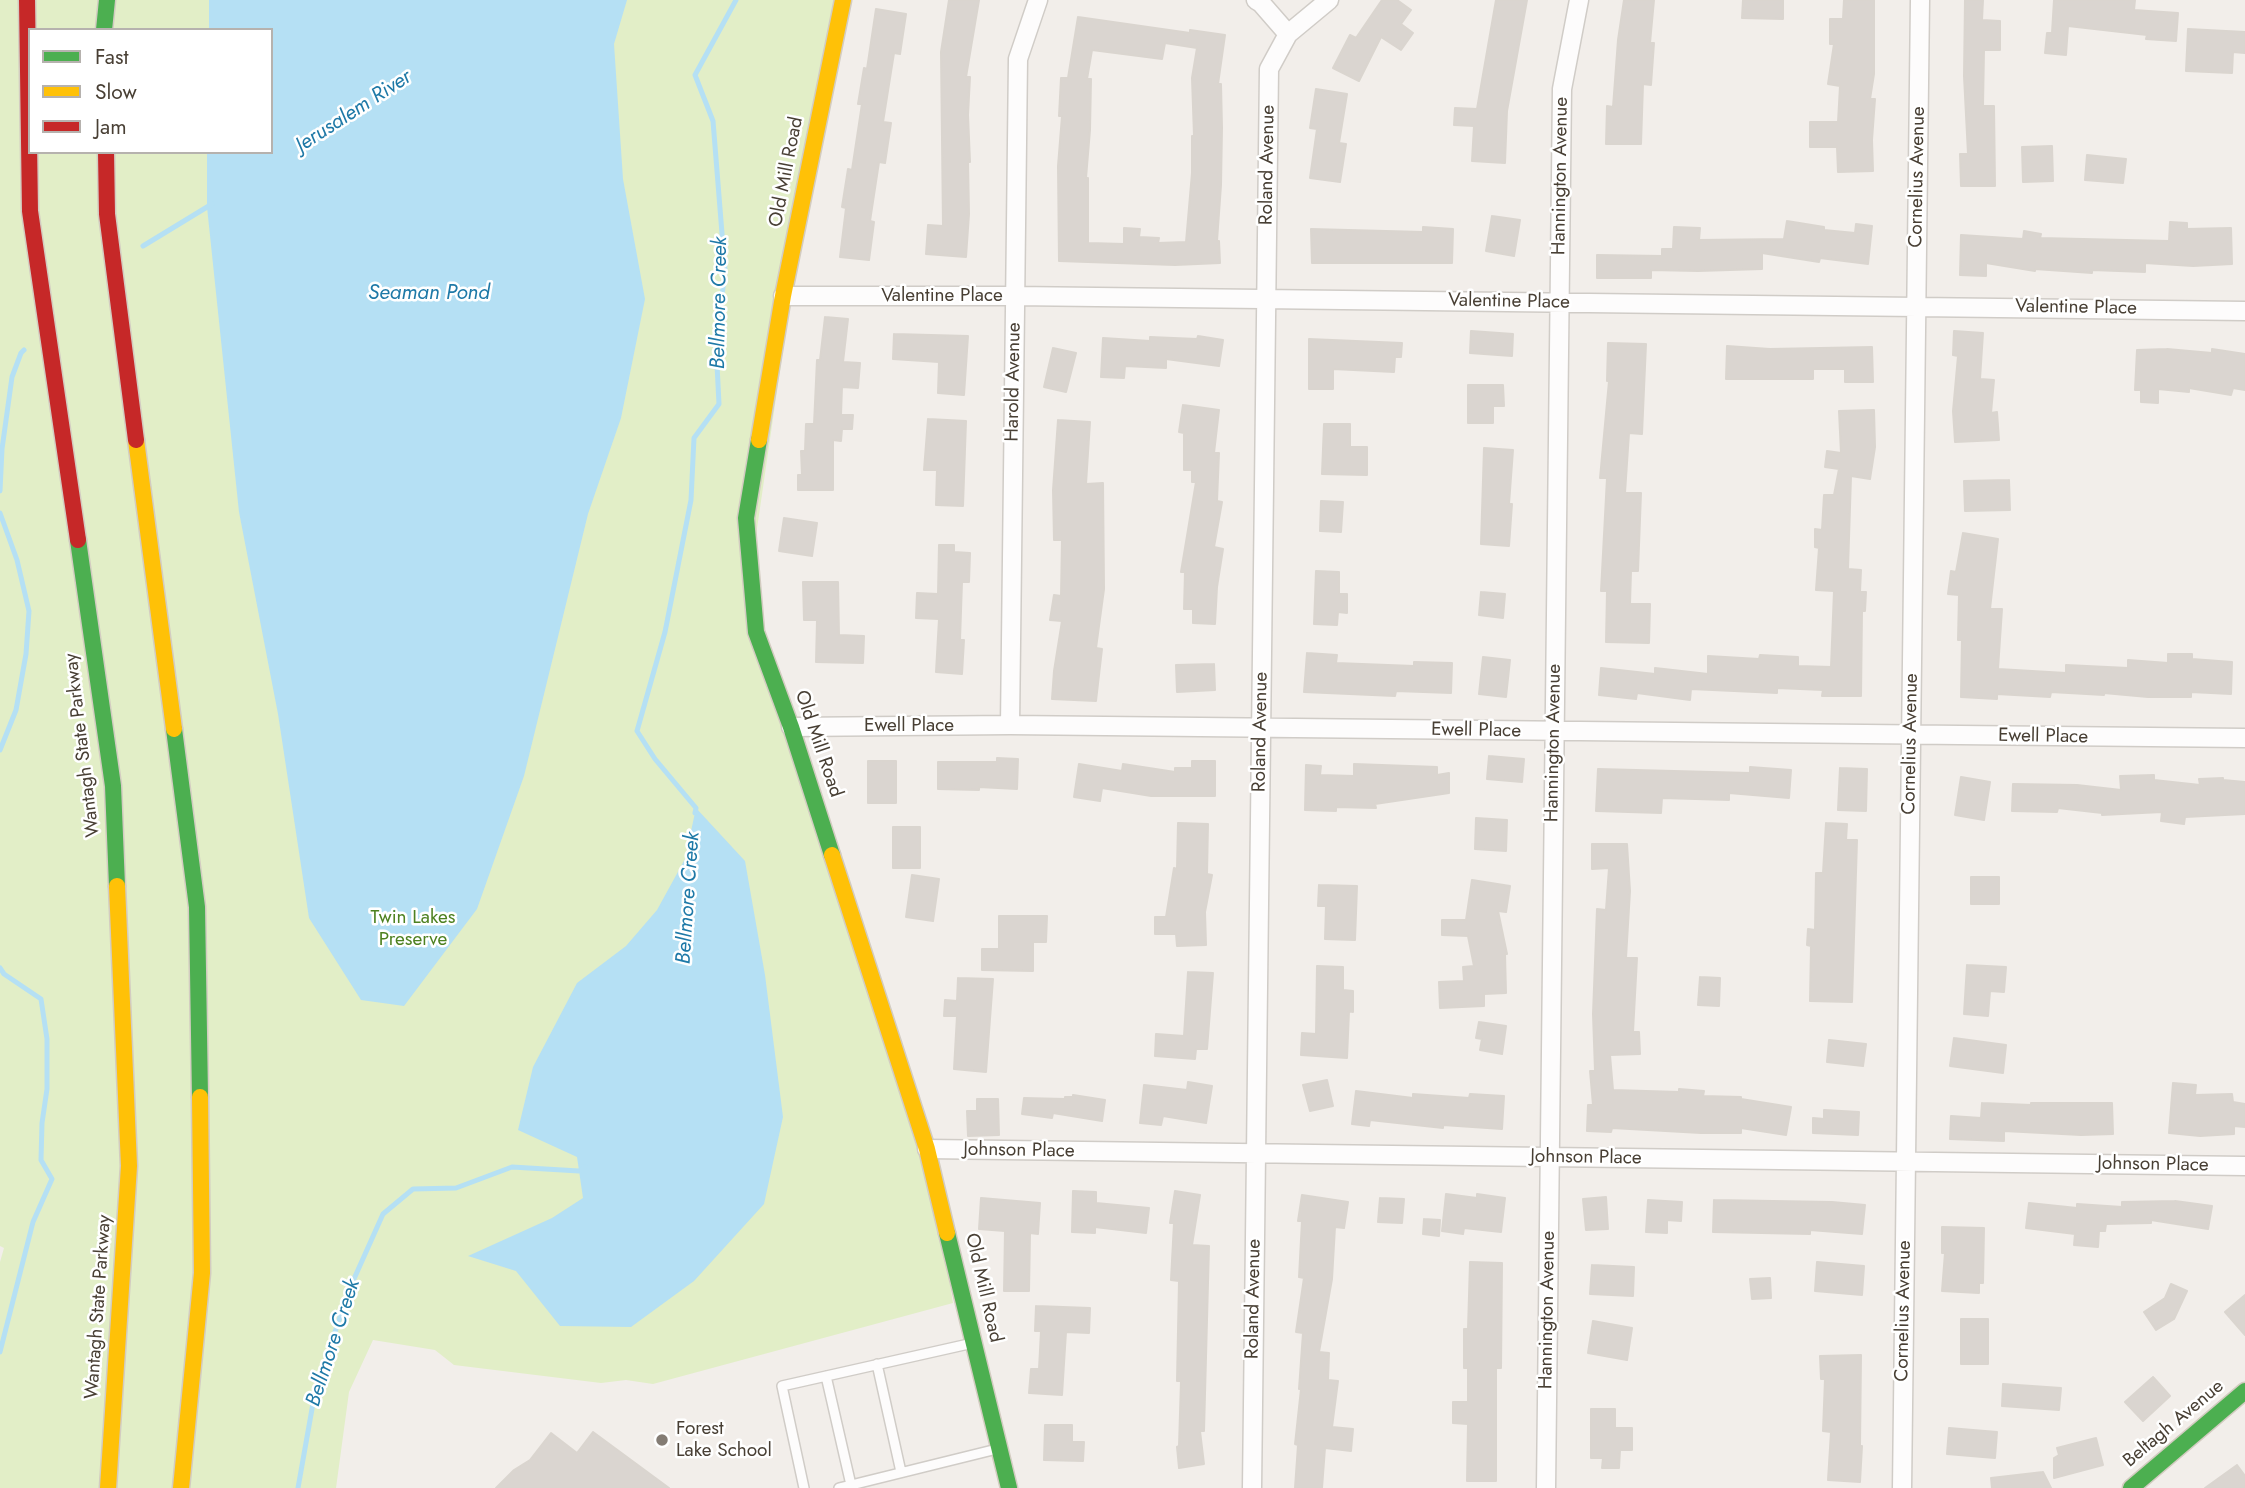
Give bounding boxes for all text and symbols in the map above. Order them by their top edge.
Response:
legend [28,28,273,154]
text: Fast [95,42,128,72]
water label: Jerusalem River [291,65,417,159]
text: Slow [95,77,137,107]
street label: Hannington Avenue [1548,97,1574,255]
street label: Roland Avenue [1256,105,1280,225]
street label: Cornelius Avenue [1905,106,1931,248]
text: Jam [95,112,127,142]
street label: Old Mill Road [765,115,809,229]
water label: Bellmore Creek [706,237,734,369]
water label: Seaman Pond [368,281,490,307]
street label: Valentine Place [881,285,1003,307]
street label: Valentine Place [1448,290,1570,314]
street label: Valentine Place [2015,296,2137,320]
street label: Harold Avenue [1002,322,1026,442]
street label: Wantagh State Parkway [60,652,106,838]
street label: Hannington Avenue [1541,664,1567,822]
street label: Roland Avenue [1249,672,1273,792]
street label: Cornelius Avenue [1898,673,1924,815]
street label: Old Mill Road [789,687,847,801]
street label: Ewell Place [864,715,954,737]
street label: Ewell Place [1431,719,1521,743]
street label: Ewell Place [1998,725,2088,749]
water label: Bellmore Creek [672,831,706,965]
park label: Twin Lakes Preserve [370,907,456,951]
street label: Johnson Place [963,1139,1075,1163]
street label: Johnson Place [1530,1146,1642,1170]
street label: Johnson Place [2097,1153,2209,1177]
street label: Wantagh State Parkway [81,1214,117,1400]
street label: Old Mill Road [959,1231,1007,1345]
street label: Hannington Avenue [1535,1231,1561,1389]
street label: Roland Avenue [1242,1239,1266,1359]
street label: Cornelius Avenue [1891,1240,1917,1382]
water label: Bellmore Creek [302,1276,366,1410]
street label: Beltagh Avenue [2119,1375,2229,1473]
place label: Forest Lake School [676,1418,772,1462]
marker: Forest Lake School [654,1432,670,1448]

